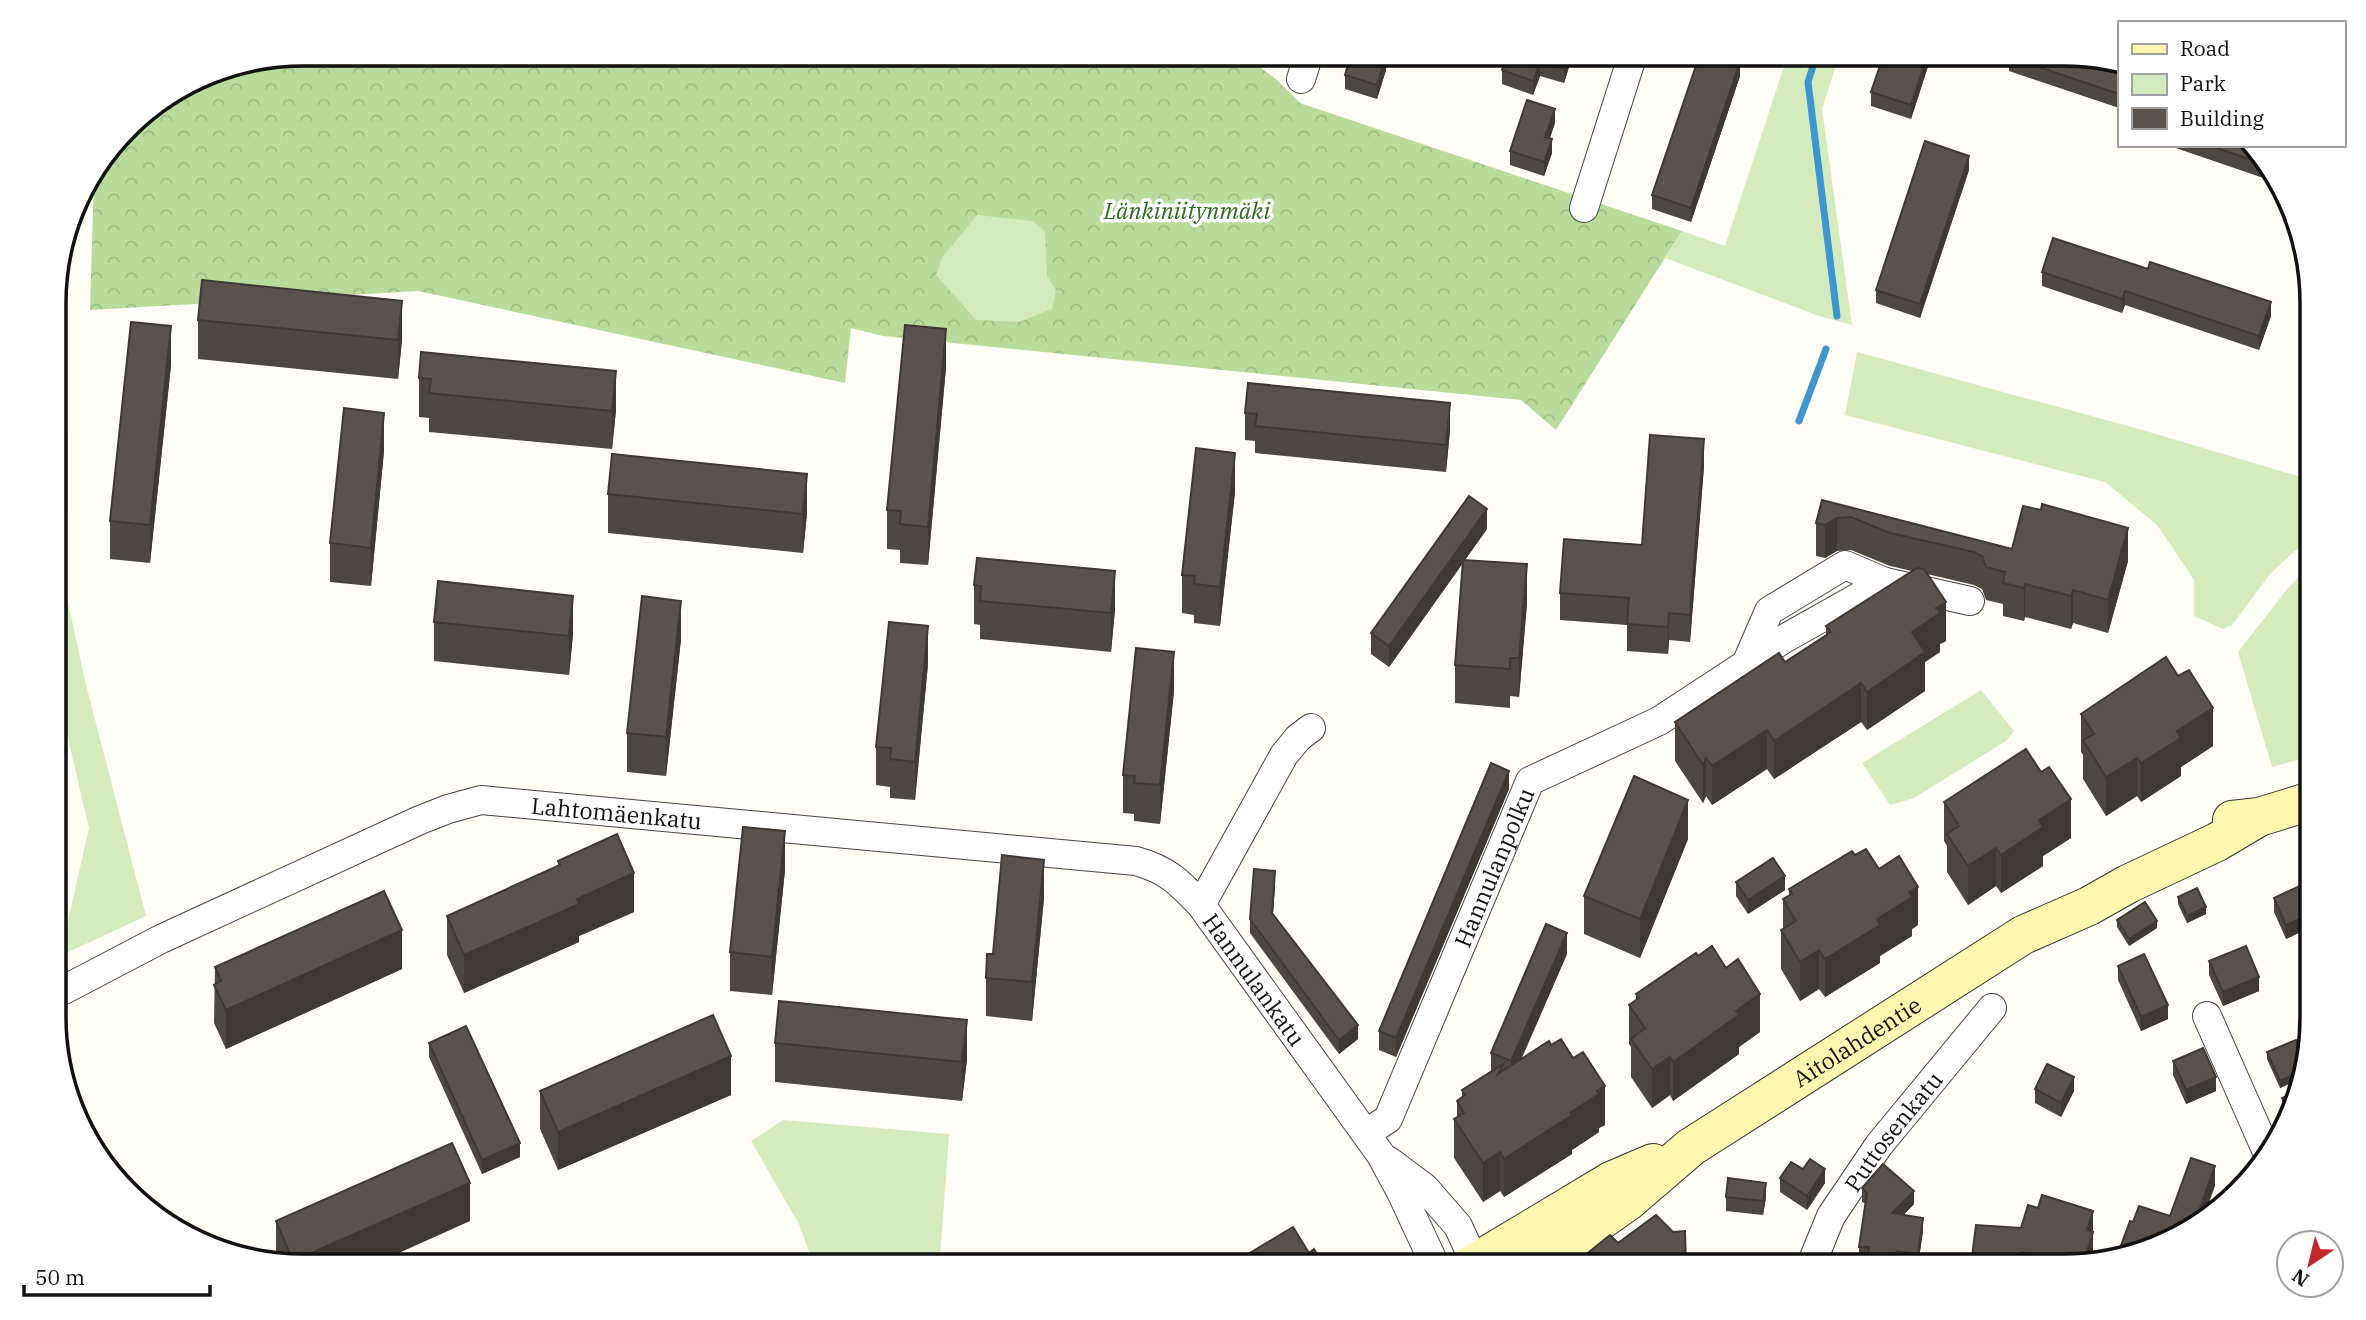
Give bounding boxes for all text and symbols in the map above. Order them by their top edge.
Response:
legend [2118,21,2345,147]
text: Road [2180,34,2230,62]
text: Park [2180,69,2227,97]
text: Building [2180,104,2265,132]
park label: Länkiniitynmäki [1103,195,1270,225]
street label: Hannulanpolku [1447,783,1540,952]
street label: Lahtomäenkatu [530,790,703,836]
street label: Hannulankatu [1197,907,1312,1052]
street label: Aitolahdentie [1787,989,1927,1093]
street label: Puttosenkatu [1837,1065,1949,1197]
north arrow [2275,1229,2345,1299]
scale bar [24,1254,210,1298]
text: 50 m [35,1263,85,1291]
text: N [2287,1264,2313,1292]

